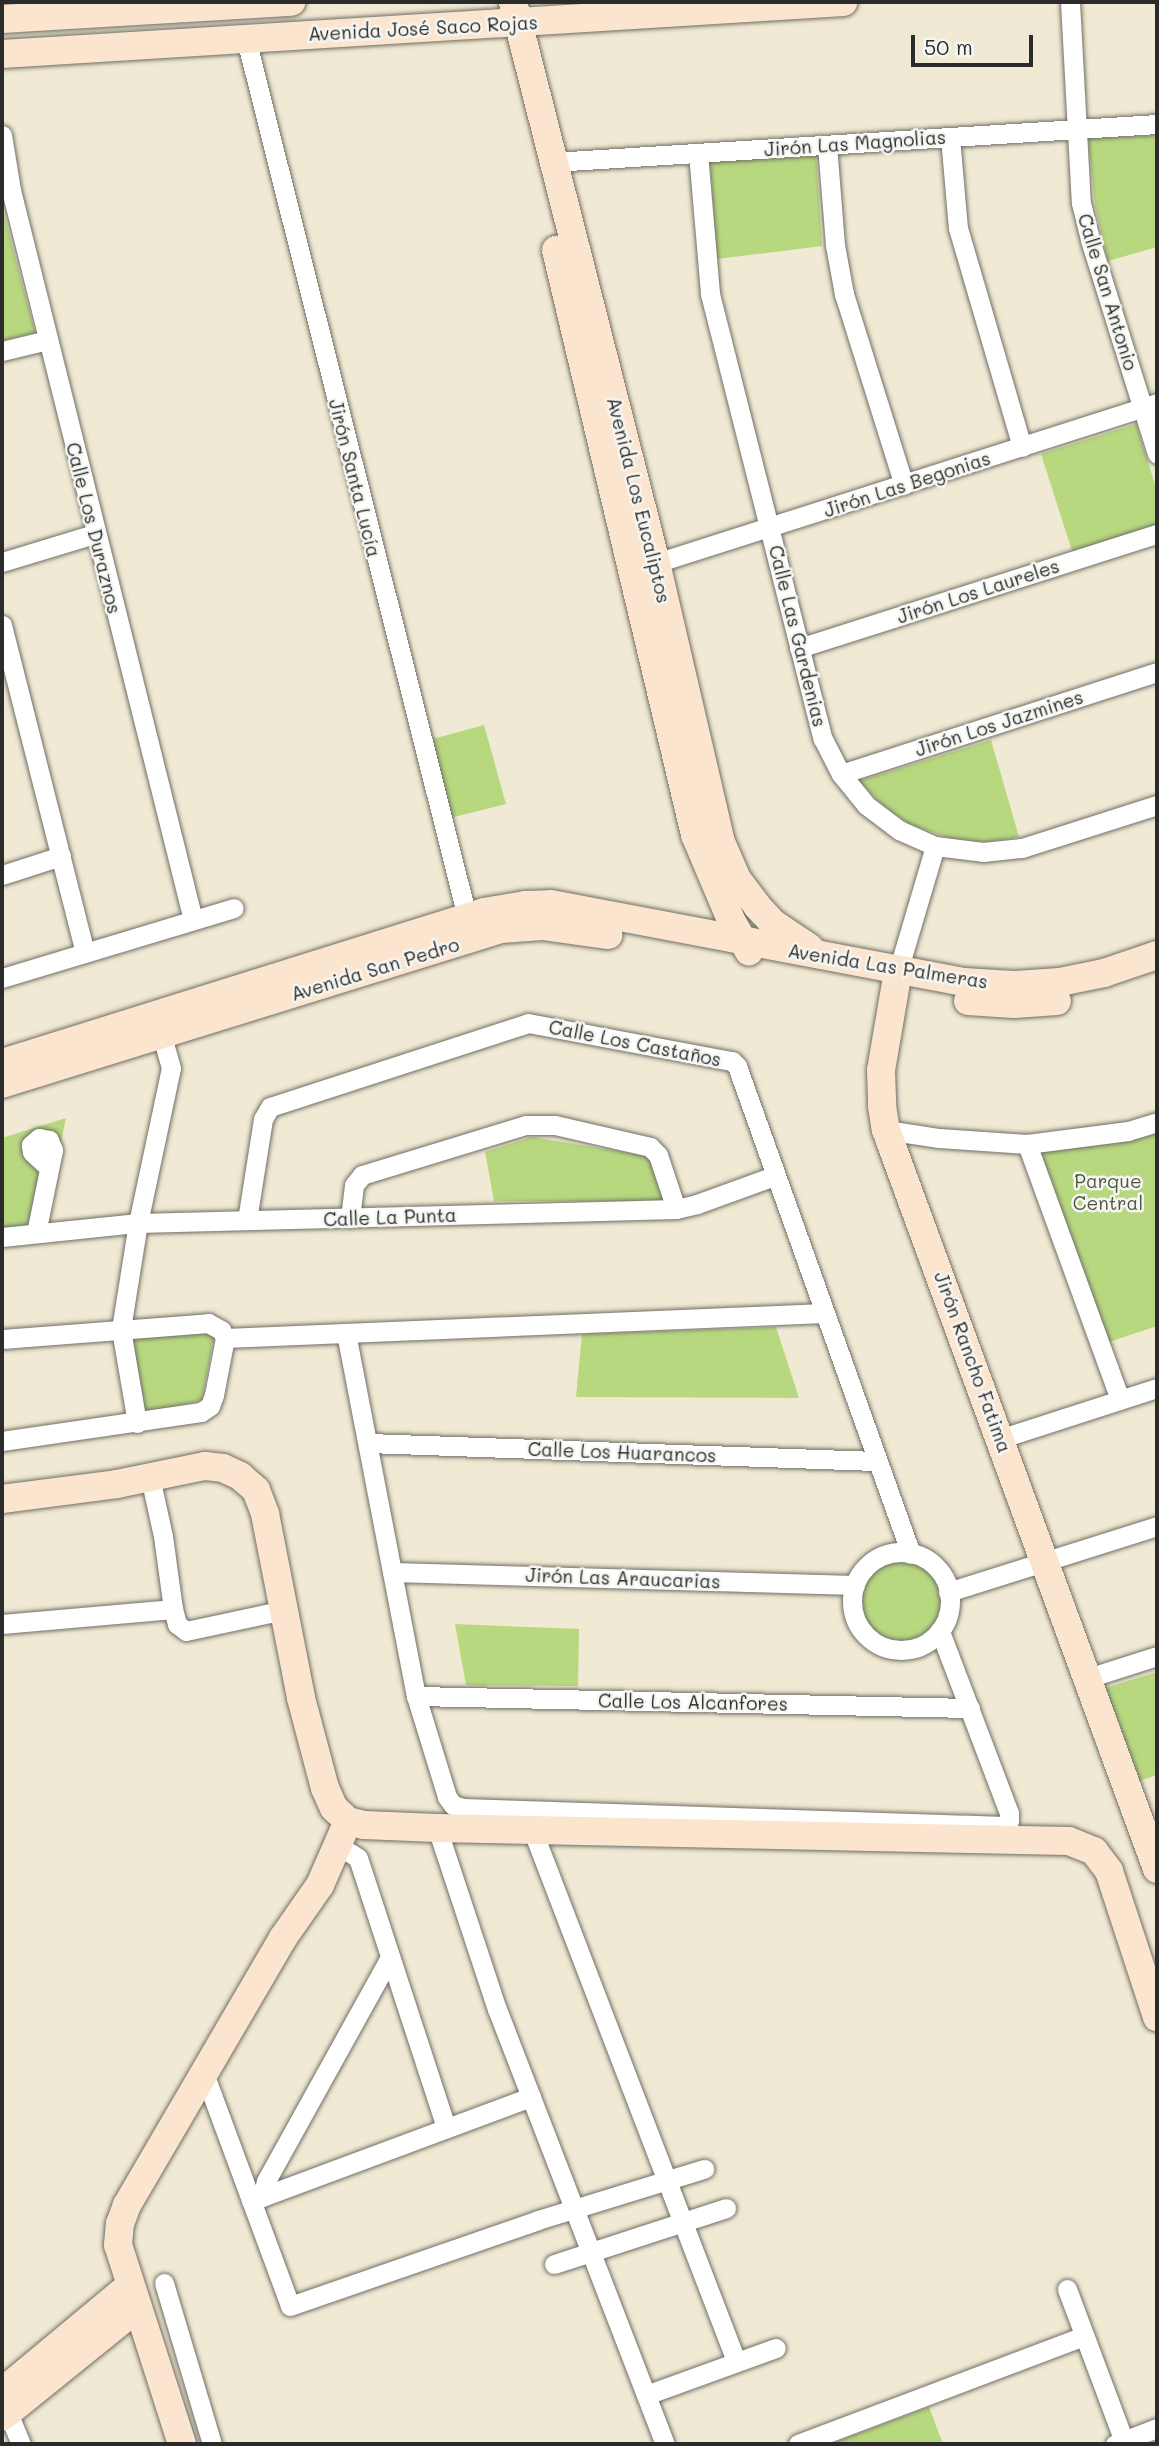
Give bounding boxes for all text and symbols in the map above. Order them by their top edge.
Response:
street label: Avenida José Saco Rojas [308,11,538,45]
scale bar [914,21,1036,65]
text: 50 m [924,33,973,60]
street label: Jirón Las Magnolias [763,125,947,161]
street label: Calle San Antonio [1073,211,1143,373]
street label: Avenida Los Eucaliptos [602,395,676,605]
street label: Jirón Santa Lucía [324,396,386,560]
street label: Calle Los Duraznos [62,440,126,616]
street label: Jirón Las Begonias [821,446,993,522]
street label: Calle Las Gardenias [764,543,832,729]
street label: Jirón Los Laureles [894,554,1062,628]
street label: Jirón Los Jazmines [912,685,1086,761]
street label: Avenida San Pedro [288,933,462,1005]
street label: Avenida Las Palmeras [786,939,990,993]
street label: Calle Los Castaños [547,1015,723,1071]
park label: Parque Central [1073,1170,1143,1214]
street label: Calle La Punta [323,1203,457,1231]
street label: Jirón Rancho Fatima [930,1268,1016,1456]
street label: Calle Los Huarancos [527,1437,717,1467]
street label: Jirón Las Araucarias [525,1563,721,1593]
street label: Calle Los Alcanfores [598,1689,788,1715]

